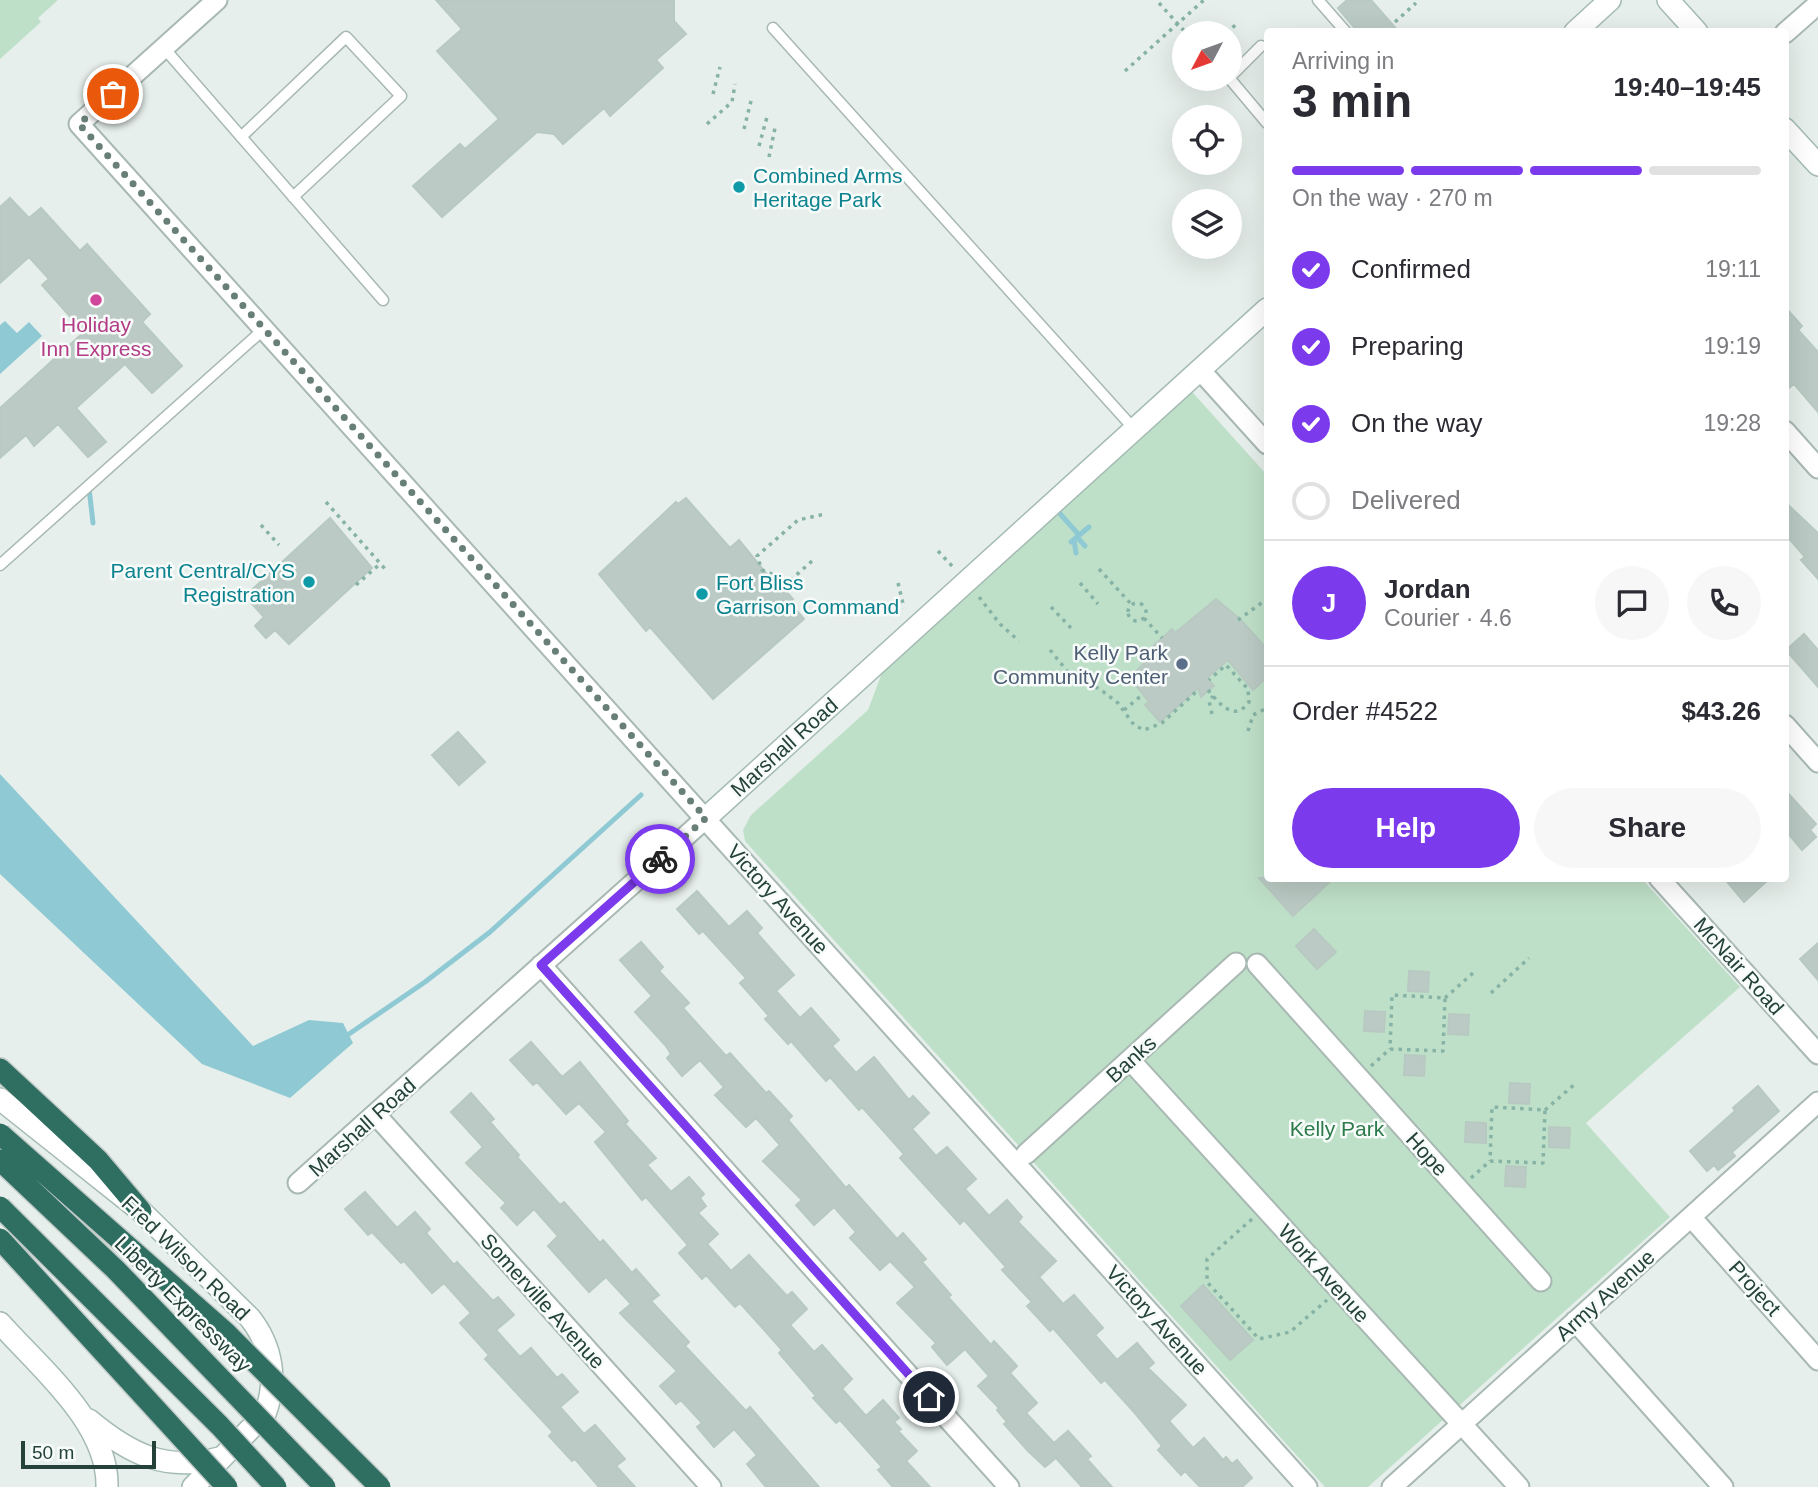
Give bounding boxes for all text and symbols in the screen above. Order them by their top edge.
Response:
north arrow [1172,21,1242,91]
map controls [1172,21,1242,259]
text: Arriving in [1292,48,1394,74]
pin [83,64,143,124]
text: 19:40–19:45 [1614,72,1761,102]
icon: bag [94,75,132,113]
text: 3 min [1292,75,1412,127]
button: locate [1172,105,1242,175]
place label: Combined Arms Heritage Park [753,164,902,211]
marker: Combined Arms Heritage Park [731,179,747,195]
text: On the way · 270 m [1292,185,1493,211]
button: layers [1172,189,1242,259]
icon: check [1292,251,1330,289]
text: Confirmed [1351,254,1471,284]
text: 19:11 [1705,256,1761,282]
marker: Holiday Inn Express [88,292,104,308]
place label: Holiday Inn Express [41,313,151,360]
icon: check [1292,328,1330,366]
text: Preparing [1351,331,1464,361]
text: 19:19 [1703,333,1761,359]
icon: check [1292,405,1330,443]
text: On the way [1351,408,1483,438]
text: 19:28 [1703,410,1761,436]
text: Delivered [1351,485,1461,515]
place label: Parent Central/CYS Registration [111,559,295,606]
button: chat [1595,566,1669,640]
button: phone [1687,566,1761,640]
place label: Fort Bliss Garrison Command [716,571,899,618]
marker: Parent Central/CYS Registration [301,574,317,590]
text: Jordan [1384,574,1471,604]
marker: Fort Bliss Garrison Command [694,586,710,602]
text: J [1322,588,1336,618]
text: Courier · 4.6 [1384,605,1512,631]
place label: Kelly Park Community Center [993,641,1168,688]
marker: Kelly Park Community Center [1174,656,1190,672]
street label: Marshall Road [726,693,842,801]
text: Order #4522 [1292,696,1438,726]
text: $43.26 [1681,696,1761,726]
button: Help [1292,788,1520,868]
button: Share [1534,788,1761,868]
courier [625,824,695,894]
icon: bike [641,840,679,878]
street label: Victory Avenue [723,840,833,958]
street label: McNair Road [1689,913,1789,1019]
street label: Banks [1102,1031,1160,1087]
street label: Marshall Road [304,1073,420,1181]
park label: Kelly Park [1290,1117,1385,1140]
street label: Hope [1402,1128,1452,1180]
street label: Fred Wilson Road [118,1191,254,1325]
street label: Work Avenue [1274,1219,1374,1327]
street label: Somerville Avenue [476,1229,610,1373]
street label: Liberty Expressway [110,1231,256,1377]
street label: Army Avenue [1551,1245,1659,1345]
street label: Project [1725,1256,1786,1320]
street label: Victory Avenue [1102,1261,1212,1379]
pin [899,1367,959,1427]
icon: home [910,1378,948,1416]
scale bar [21,1438,156,1470]
text: 50 m [32,1442,74,1463]

